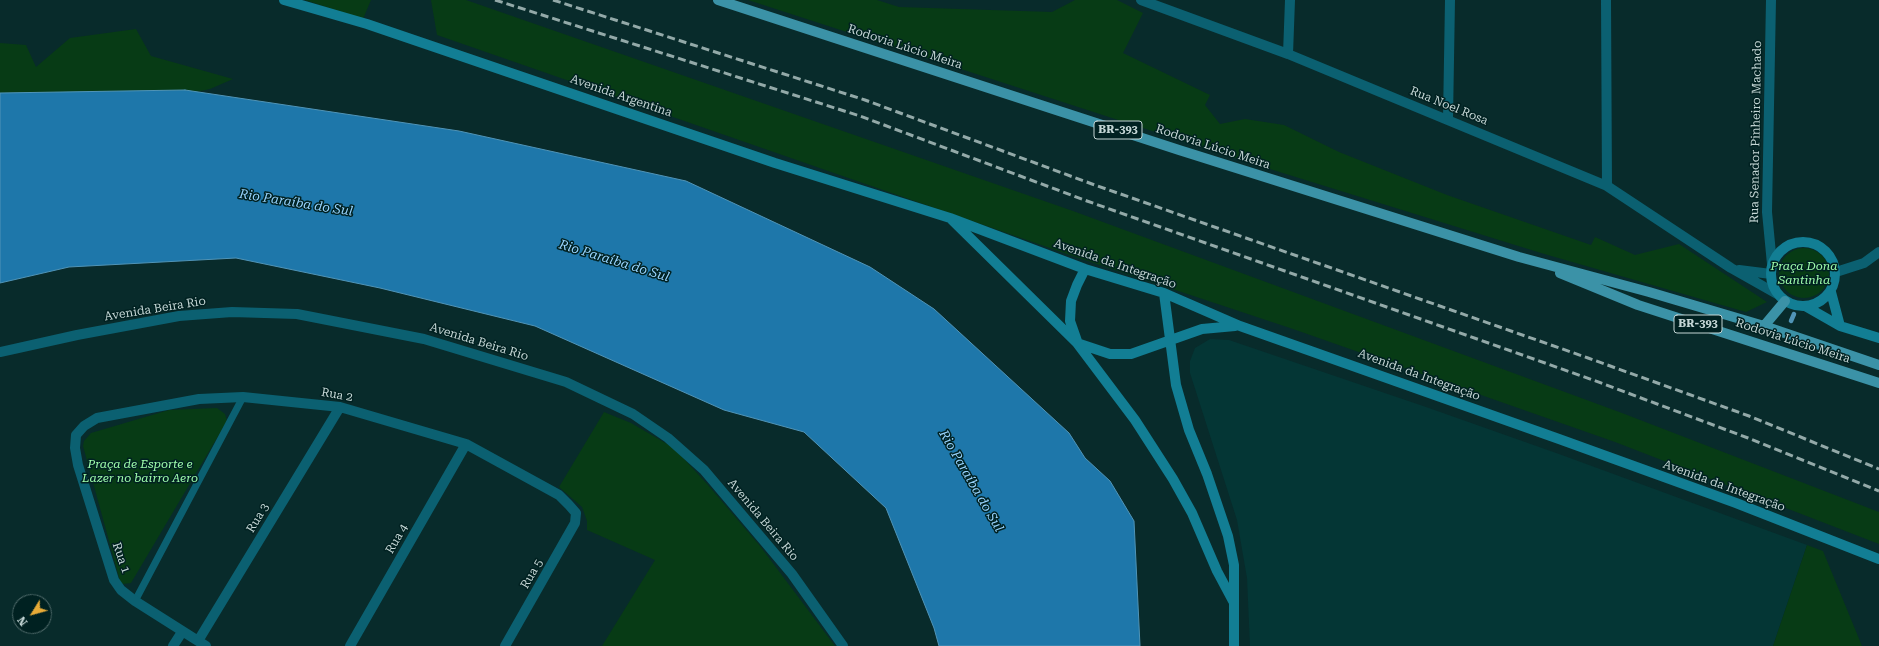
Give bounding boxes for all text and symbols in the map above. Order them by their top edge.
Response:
street label: Rodovia Lúcio Meira [846,22,964,72]
street label: Rua Senador Pinheiro Machado [1747,41,1765,223]
street label: Avenida Argentina [568,72,674,120]
street label: Rua Noel Rosa [1408,84,1490,128]
road number: BR-393 [1094,121,1142,139]
street label: Rodovia Lúcio Meira [1154,122,1272,172]
water label: Rio Paraíba do Sul [238,186,354,220]
street label: Avenida da Integração [1052,236,1178,292]
water label: Rio Paraíba do Sul [557,237,671,285]
park label: Praça Dona Santinha [1770,259,1838,287]
street label: Avenida Beira Rio [103,294,207,324]
road number: BR-393 [1674,315,1722,333]
street label: Rodovia Lúcio Meira [1734,316,1852,366]
street label: Avenida Beira Rio [428,320,530,364]
street label: Avenida da Integração [1356,346,1482,404]
street label: Rua 2 [320,385,354,405]
water label: Rio Paraíba do Sul [936,428,1006,534]
park label: Praça de Esporte e Lazer no bairro Aero [82,457,198,485]
street label: Avenida da Integração [1661,457,1787,515]
street label: Avenida Beira Rio [725,476,801,564]
street label: Rua 3 [244,501,272,535]
street label: Rua 4 [383,522,411,556]
street label: Rua 1 [109,541,133,575]
street label: Rua 5 [518,557,546,591]
north arrow [12,594,52,634]
text: N [15,614,31,628]

